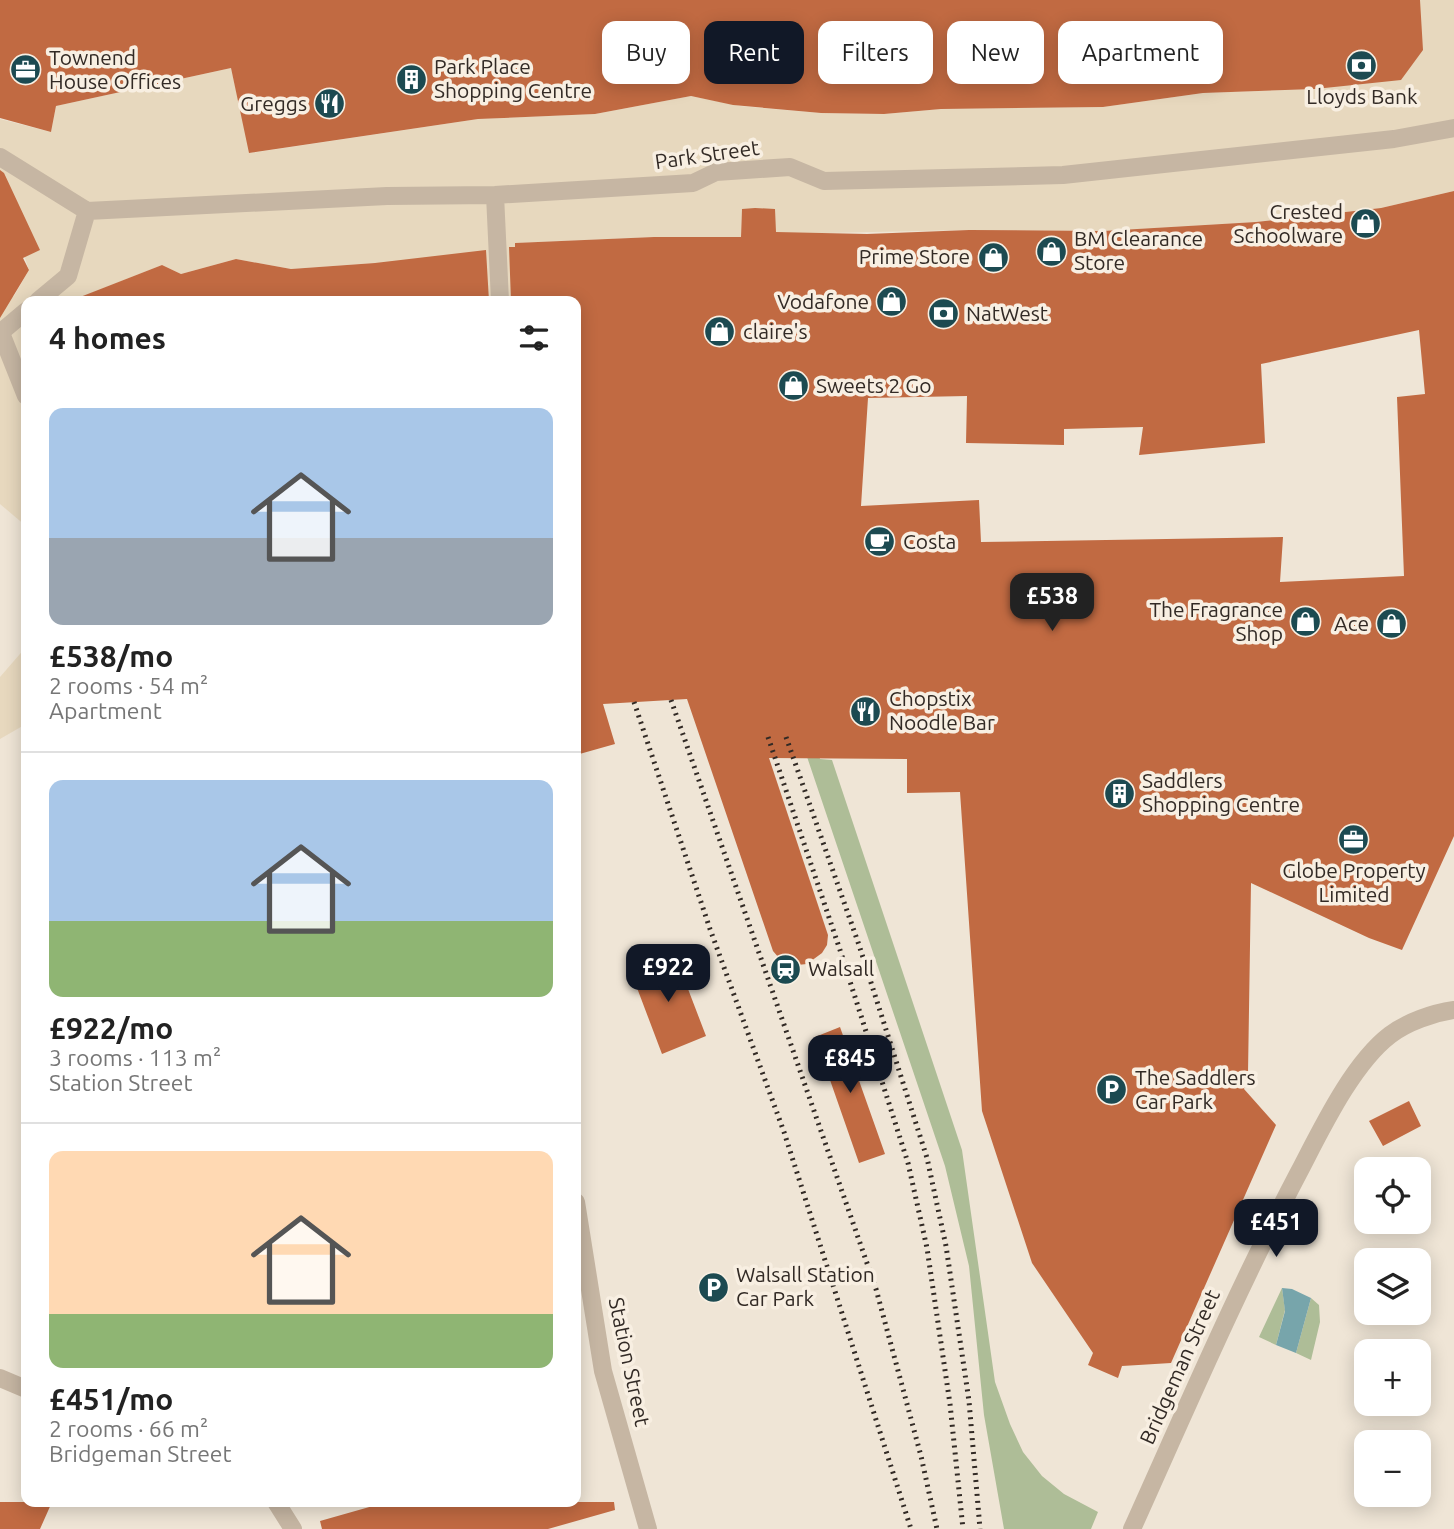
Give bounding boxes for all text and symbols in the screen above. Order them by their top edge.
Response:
chip: Buy [602,21,690,84]
chip: Rent [704,21,804,84]
chip: Filters [818,21,933,84]
chip: New [947,21,1044,84]
chip: Apartment [1058,21,1223,84]
place label: Townend House Offices [49,45,181,93]
bank icon: Lloyds Bank [1345,48,1379,82]
office icon: Townend House Offices [9,53,43,87]
place label: Park Place Shopping Centre [434,54,592,102]
building icon: Park Place Shopping Centre [394,62,428,96]
place label: Lloyds Bank [1306,84,1418,108]
restaurant icon: Greggs [313,87,347,121]
place label: Greggs [240,91,307,115]
street label: Park Street [653,135,761,173]
place label: Crested Schoolware [1234,199,1343,247]
shop icon: Crested Schoolware [1349,207,1383,241]
place label: BM Clearance Store [1074,226,1203,274]
shop icon: BM Clearance Store [1034,234,1068,268]
shop icon: Prime Store [976,240,1010,274]
place label: Prime Store [859,244,970,268]
shop icon: Vodafone [875,285,909,319]
place label: Vodafone [777,289,869,313]
bank icon: NatWest [926,297,960,331]
place label: NatWest [966,301,1048,325]
shop icon: claire's [703,315,737,349]
icon: filters [515,319,553,357]
place label: claire's [743,319,808,343]
text: 4 homes [49,321,166,355]
shop icon: Sweets 2 Go [776,369,810,403]
place label: Sweets 2 Go [816,373,931,397]
icon: home [238,454,364,580]
cafe icon: Costa [863,525,897,559]
place label: Costa [903,529,956,553]
pin: £538 [1011,574,1093,633]
text: £538 [1026,583,1078,608]
place label: The Fragrance Shop [1149,597,1283,645]
shop icon: The Fragrance Shop [1289,605,1323,639]
shop icon: Ace [1375,607,1409,641]
place label: Ace [1334,611,1369,635]
text: £538/mo [49,639,173,673]
text: 2 rooms · 54 m² [49,673,208,698]
place label: Chopstix Noodle Bar [889,686,995,734]
restaurant icon: Chopstix Noodle Bar [849,694,883,728]
text: Apartment [49,698,162,723]
place label: Saddlers Shopping Centre [1142,768,1300,816]
building icon: Saddlers Shopping Centre [1102,776,1136,810]
office icon: Globe Property Limited [1337,822,1371,856]
icon: home [238,826,364,952]
place label: Globe Property Limited [1282,858,1426,906]
pin: £922 [627,944,709,1004]
station icon: Walsall [768,952,802,986]
text: £922 [642,954,694,979]
place label: Walsall [808,956,874,980]
text: £922/mo [49,1011,173,1045]
pin: £845 [809,1036,891,1095]
text: 3 rooms · 113 m² [49,1045,221,1070]
text: £845 [824,1045,876,1070]
place label: The Saddlers Car Park [1135,1065,1256,1113]
text: Station Street [49,1070,193,1095]
parking icon: The Saddlers Car Park [1095,1073,1129,1107]
map controls [1354,1157,1431,1507]
button: locate [1354,1157,1431,1234]
icon: home [238,1197,364,1323]
pin: £451 [1235,1200,1317,1259]
text: £451 [1250,1209,1302,1234]
button: layers [1354,1248,1431,1325]
place label: Walsall Station Car Park [736,1262,875,1310]
parking icon: Walsall Station Car Park [696,1270,730,1304]
street label: Bridgeman Street [1134,1286,1224,1448]
street label: Station Street [605,1295,655,1428]
button: + [1354,1339,1431,1416]
text: £451/mo [49,1382,173,1416]
text: 2 rooms · 66 m² [49,1416,208,1441]
button: − [1354,1430,1431,1507]
text: Bridgeman Street [49,1441,232,1466]

